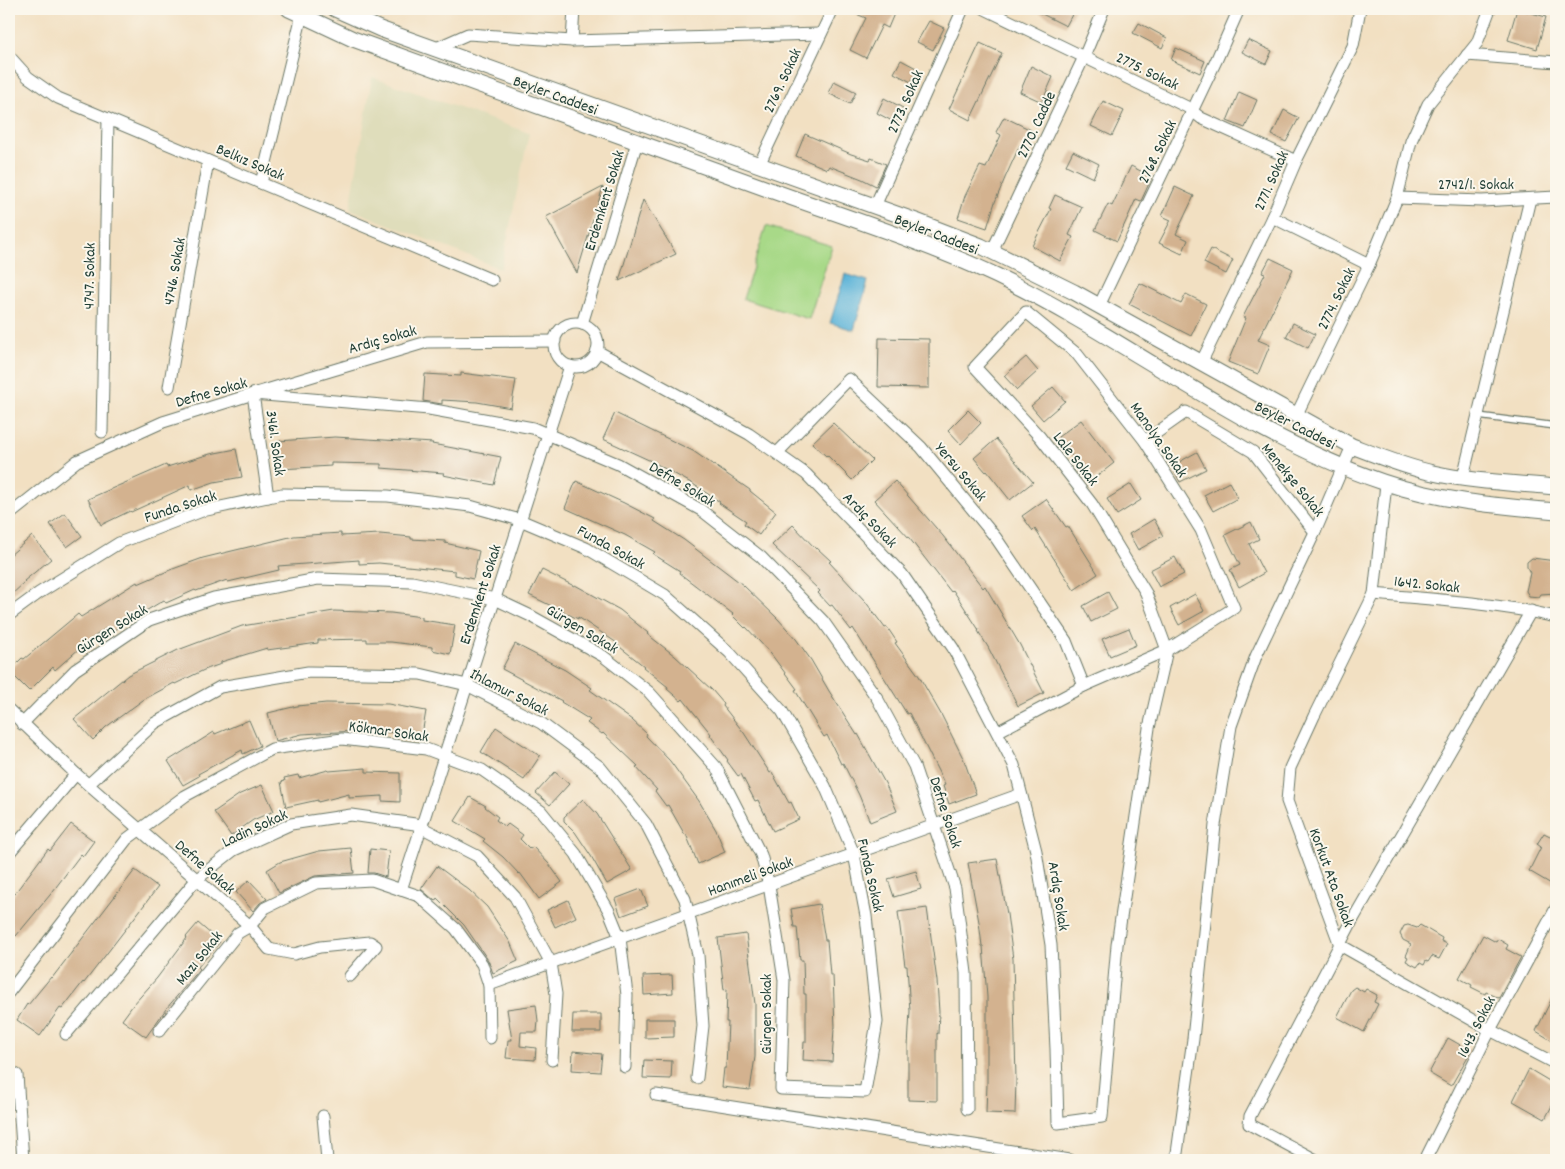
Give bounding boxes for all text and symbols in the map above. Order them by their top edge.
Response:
street label: 2769. Sokak [758,45,808,117]
street label: 2775. Sokak [1111,47,1182,97]
street label: 2773. Sokak [882,67,931,138]
street label: Beyler Caddesi [510,70,601,122]
street label: 2770. Cadde [1012,88,1063,162]
street label: 2768. Sokak [1133,116,1184,188]
street label: Belkız Sokak [212,139,288,188]
street label: 2771. Sokak [1249,147,1296,215]
street label: Erdemkent Sokak [579,148,632,254]
street label: 2742/1. Sokak [1438,174,1514,197]
street label: Beyler Caddesi [891,209,982,262]
street label: 4746. Sokak [158,236,193,307]
street label: 4747. Sokak [78,243,103,310]
street label: 2774. Sokak [1312,264,1362,334]
street label: Ardıç Sokak [346,320,420,361]
street label: Defne Sokak [173,372,250,415]
street label: Beyler Caddesi [1250,396,1340,457]
street label: Manolya Sokak [1123,398,1193,483]
street label: 3461. Sokak [259,409,291,478]
street label: Lale Sokak [1046,427,1104,492]
street label: Yersu Sokak [928,438,992,507]
street label: Menekşe Sokak [1255,438,1329,523]
street label: Defne Sokak [644,456,719,514]
street label: Funda Sokak [142,485,220,530]
street label: Ardıç Sokak [837,488,902,554]
street label: Funda Sokak [572,520,649,576]
street label: Erdemkent Sokak [454,542,508,648]
street label: 1642. Sokak [1393,571,1461,600]
street label: Gürgen Sokak [72,599,153,661]
street label: Gürgen Sokak [541,599,622,661]
street label: Ihlamur Sokak [465,663,552,723]
street label: Köknar Sokak [347,715,430,749]
street label: Defne Sokak [922,774,967,851]
street label: Ladin Sokak [218,804,292,855]
street label: Korkut Ata Sokak [1302,825,1359,931]
street label: Defne Sokak [169,835,240,901]
street label: Funda Sokak [850,836,889,915]
street label: Hanımeli Sokak [705,851,797,903]
street label: Ardıç Sokak [1041,860,1074,933]
street label: Mazı Sokak [171,926,229,991]
street label: Gürgen Sokak [756,974,779,1054]
street label: 1643. Sokak [1452,992,1503,1062]

